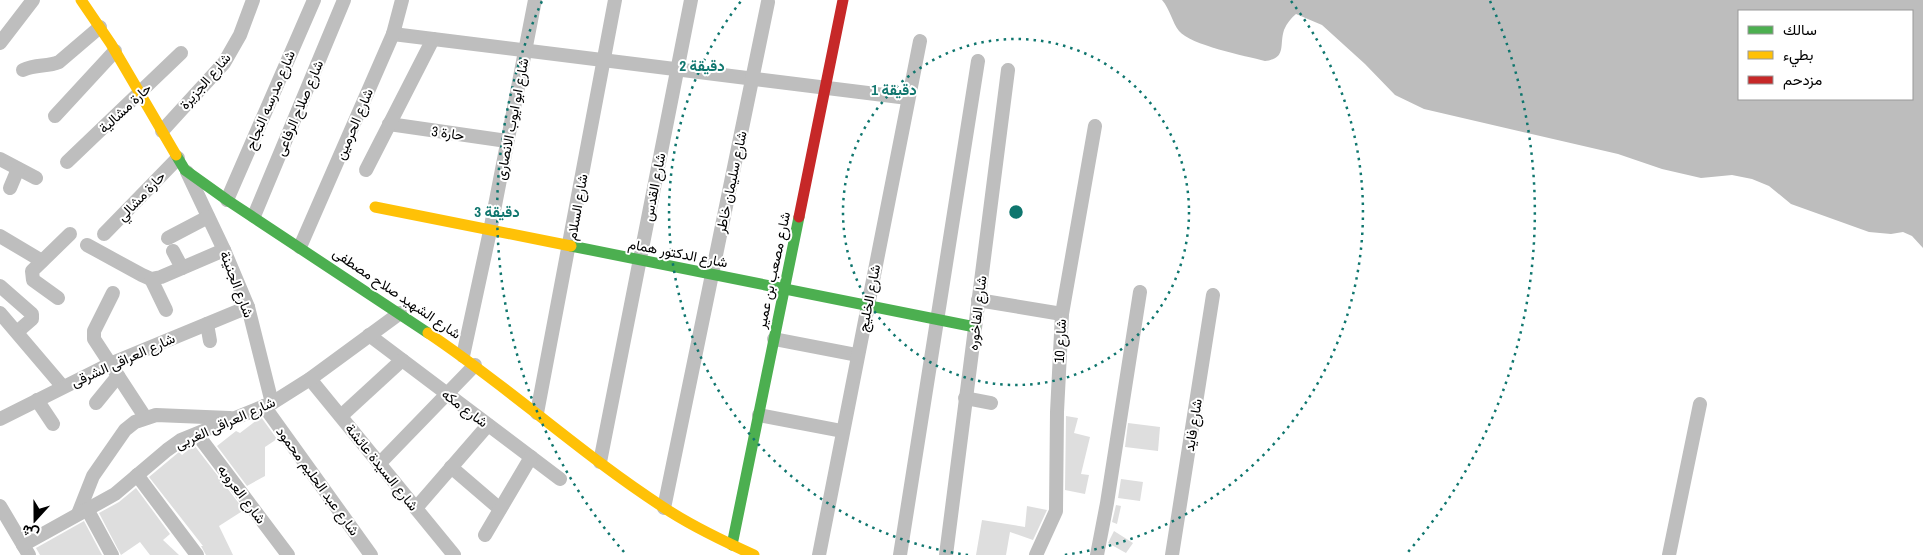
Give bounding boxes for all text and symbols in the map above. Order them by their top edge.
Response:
legend [1738,10,1913,100]
text: سالك [1783,19,1817,40]
text: بطيء [1783,44,1813,68]
street label: شارع مدرسه النجاح [241,48,301,153]
street label: شارع الجزيرة [175,49,236,114]
text: 2 دقيقة [679,55,725,76]
street label: شارع صلاح الرفاعى [271,57,329,159]
street label: شارع ابو ايوب الانصارى [491,57,535,182]
text: مزدحم [1783,69,1822,90]
street label: حارة مشالية [95,79,155,137]
text: 1 دقيقة [871,79,917,100]
street label: شارع الحرمين [331,86,379,163]
street label: حارة 3 [430,122,466,144]
street label: شارع سليمان خاطر [711,129,753,236]
street label: شارع القدس [639,151,671,223]
street label: حارة مشالي [113,167,171,227]
street label: شارع السلام [562,172,594,242]
text: 3 دقيقة [474,201,520,222]
centre of rings [1007,203,1025,221]
street label: شارع مصعب بن عمير [752,210,796,331]
street label: شارع الدكتور همام [626,235,729,273]
street label: شارع الشهيد صلاح مصطفى [328,243,465,344]
street label: شارع الجنينة [214,248,258,321]
street label: شارع الخليج [854,263,886,334]
street label: شارع الفاخوره [963,275,992,352]
street label: شارع 10 [1050,318,1072,364]
street label: شارع العراقى الشرقى [68,329,179,393]
street label: شارع مكه [437,385,492,433]
street label: شارع العراقى الغربى [172,393,279,455]
street label: شارع فايد [1180,397,1208,453]
street label: شارع السيدة عائشة [340,420,423,516]
street label: شارع عبد الحليم محمود [271,423,364,540]
street label: شارع العروبه [212,461,270,528]
north arrow [10,495,60,545]
text: ش [19,521,41,544]

